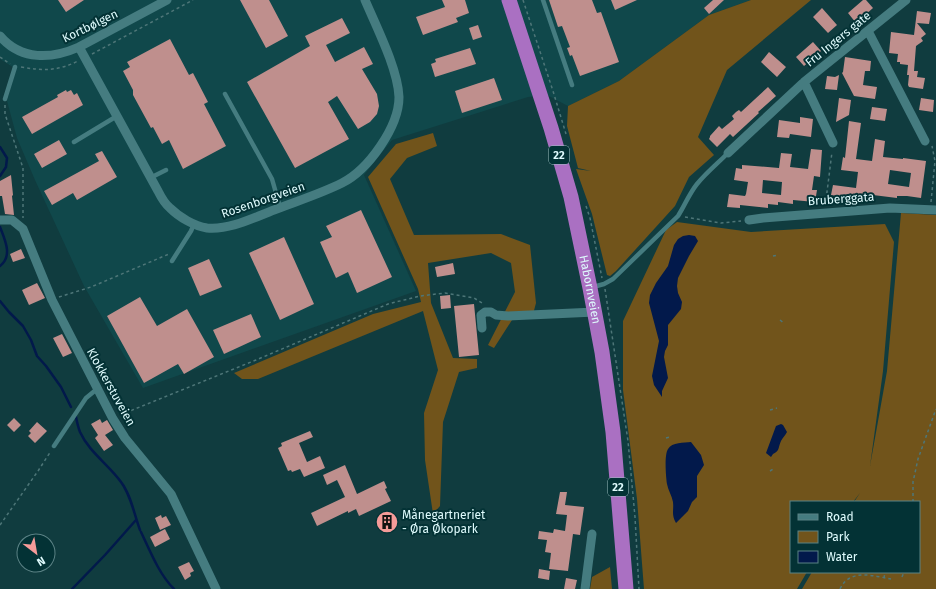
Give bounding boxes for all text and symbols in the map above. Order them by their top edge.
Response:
street label: Kortbølgen [60,7,120,45]
street label: Fru Ingers gate [803,8,873,70]
road number: 22 [549,146,569,164]
street label: Rosenborgveien [219,179,307,221]
street label: Bruberggata [807,190,875,208]
street label: Habornveien [576,254,604,325]
street label: Klokkerstuveien [84,346,138,428]
road number: 22 [608,478,628,496]
legend [790,501,920,573]
place label: Månegartneriet - Øra Økopark [402,508,486,536]
building icon: Månegartneriet - Øra Økopark [374,509,400,535]
text: Road [826,510,854,524]
text: Park [826,530,850,544]
north arrow [16,533,56,573]
text: Water [826,550,858,564]
text: N [34,554,47,569]

